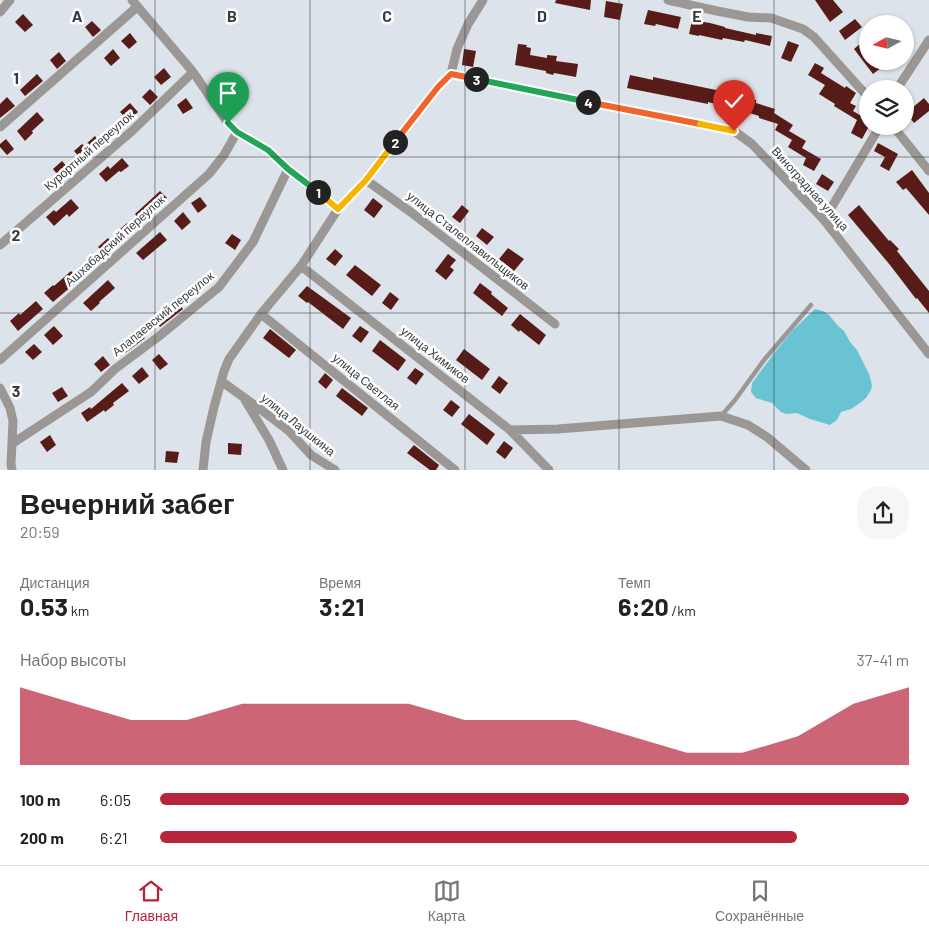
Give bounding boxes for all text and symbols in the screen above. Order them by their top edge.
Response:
text: A [72,6,83,25]
text: B [227,6,237,25]
text: C [382,6,392,25]
text: D [537,6,547,25]
text: E [692,6,702,25]
north arrow [859,15,914,70]
map controls [859,15,914,135]
pin: 3 [464,66,488,92]
text: 1 [13,68,19,87]
text: 3 [473,71,480,88]
pin [207,72,249,123]
icon: arrive [214,79,242,107]
pin [713,80,755,131]
button: layers [859,80,914,135]
icon: check [720,87,748,115]
pin: 4 [576,90,600,114]
text: 4 [584,94,593,111]
street label: Курортный переулок [41,107,137,194]
pin: 2 [382,130,408,154]
text: 2 [392,134,399,151]
street label: Виноградная улица [769,144,852,234]
pin: 1 [306,180,330,204]
text: 1 [316,184,321,201]
street label: улица Сталеплавильщиков [404,188,533,293]
street label: Ашхабадский переулок [62,192,168,289]
text: 2 [12,225,21,244]
street label: Алапаевский переулок [109,268,217,359]
street label: улица Химиков [398,323,473,386]
street label: улица Светлая [330,350,403,413]
text: 3 [12,381,20,400]
street label: улица Лаушкина [258,390,339,459]
text: Вечерний забег [20,486,235,520]
button: share [857,487,909,539]
text: 20:59 [20,522,60,541]
text: Дистанция [20,574,90,591]
text: Время [319,574,361,591]
text: Темп [618,574,651,591]
text: 0.53 [20,591,68,621]
text: 3:21 [319,591,364,621]
text: 6:20 [618,591,669,621]
text: km [68,602,89,619]
text: /km [669,602,696,619]
text: Набор высоты [20,650,126,669]
text: 37–41 m [857,650,909,669]
text: 100 m [20,790,60,809]
text: 6:05 [100,790,131,809]
text: 200 m [20,828,64,847]
text: 6:21 [100,828,128,847]
tab: Главная [125,877,178,924]
tab: Карта [428,877,465,924]
tab: Сохранённые [715,877,804,924]

